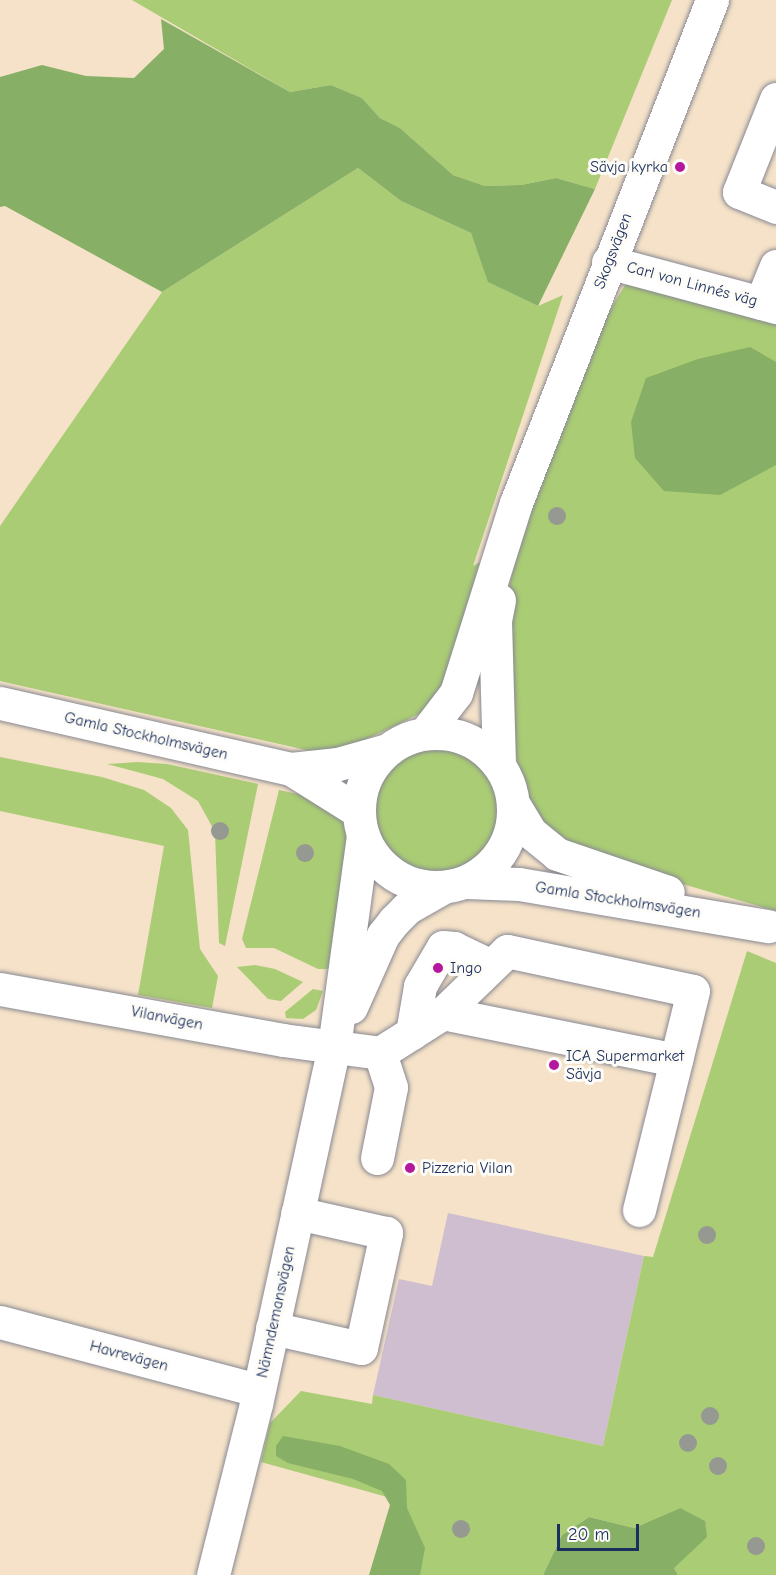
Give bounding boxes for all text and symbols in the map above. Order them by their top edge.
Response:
place label: Sävja kyrka [590,157,668,177]
marker: Sävja kyrka [673,160,687,174]
street label: Skogsvägen [590,210,636,292]
street label: Carl von Linnés väg [624,257,760,311]
street label: Gamla Stockholmsvägen [62,708,230,764]
street label: Gamla Stockholmsvägen [534,877,702,923]
place label: Ingo [450,958,482,978]
marker: Ingo [431,961,445,975]
street label: Vilanvägen [129,1002,205,1034]
place label: ICA Supermarket Sävja [566,1046,684,1084]
marker: ICA Supermarket Sävja [547,1058,561,1072]
place label: Pizzeria Vilan [422,1158,513,1178]
marker: Pizzeria Vilan [403,1161,417,1175]
street label: Nämndemansvägen [253,1244,299,1380]
street label: Havrevägen [88,1336,170,1376]
scale bar [560,1512,642,1550]
text: 20 m [568,1524,609,1545]

